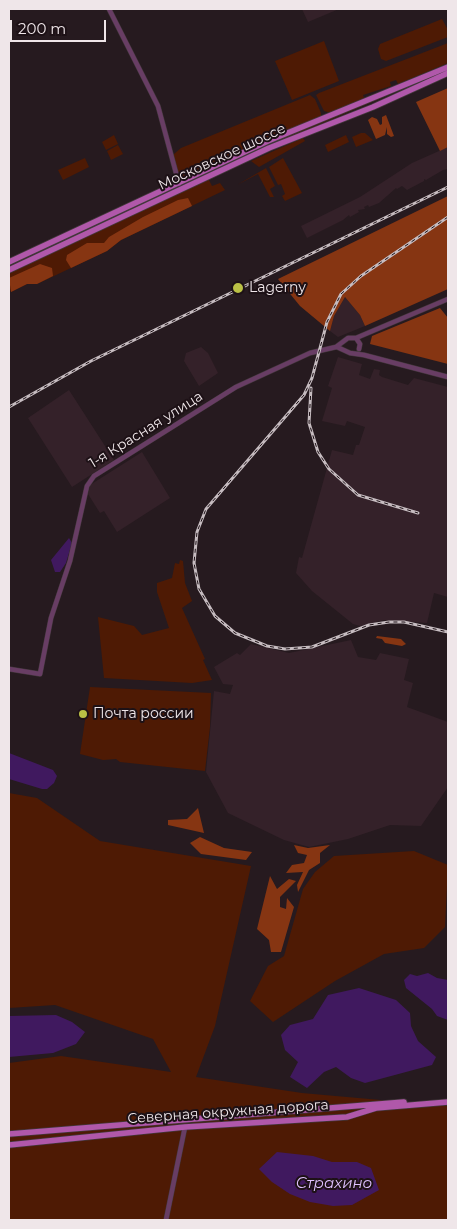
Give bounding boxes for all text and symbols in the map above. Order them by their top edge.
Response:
scale bar [12,10,109,42]
text: 200 m [18,19,66,38]
street label: Московское шоссе [156,120,288,194]
place label: Lagerny [249,280,306,296]
marker: Lagerny [231,281,245,295]
street label: 1-я Красная улица [86,388,206,472]
place label: Почта россии [93,706,194,722]
marker: Почта россии [77,708,89,720]
street label: Северная окружная дорога [127,1097,329,1127]
water label: Страхино [296,1175,372,1193]

